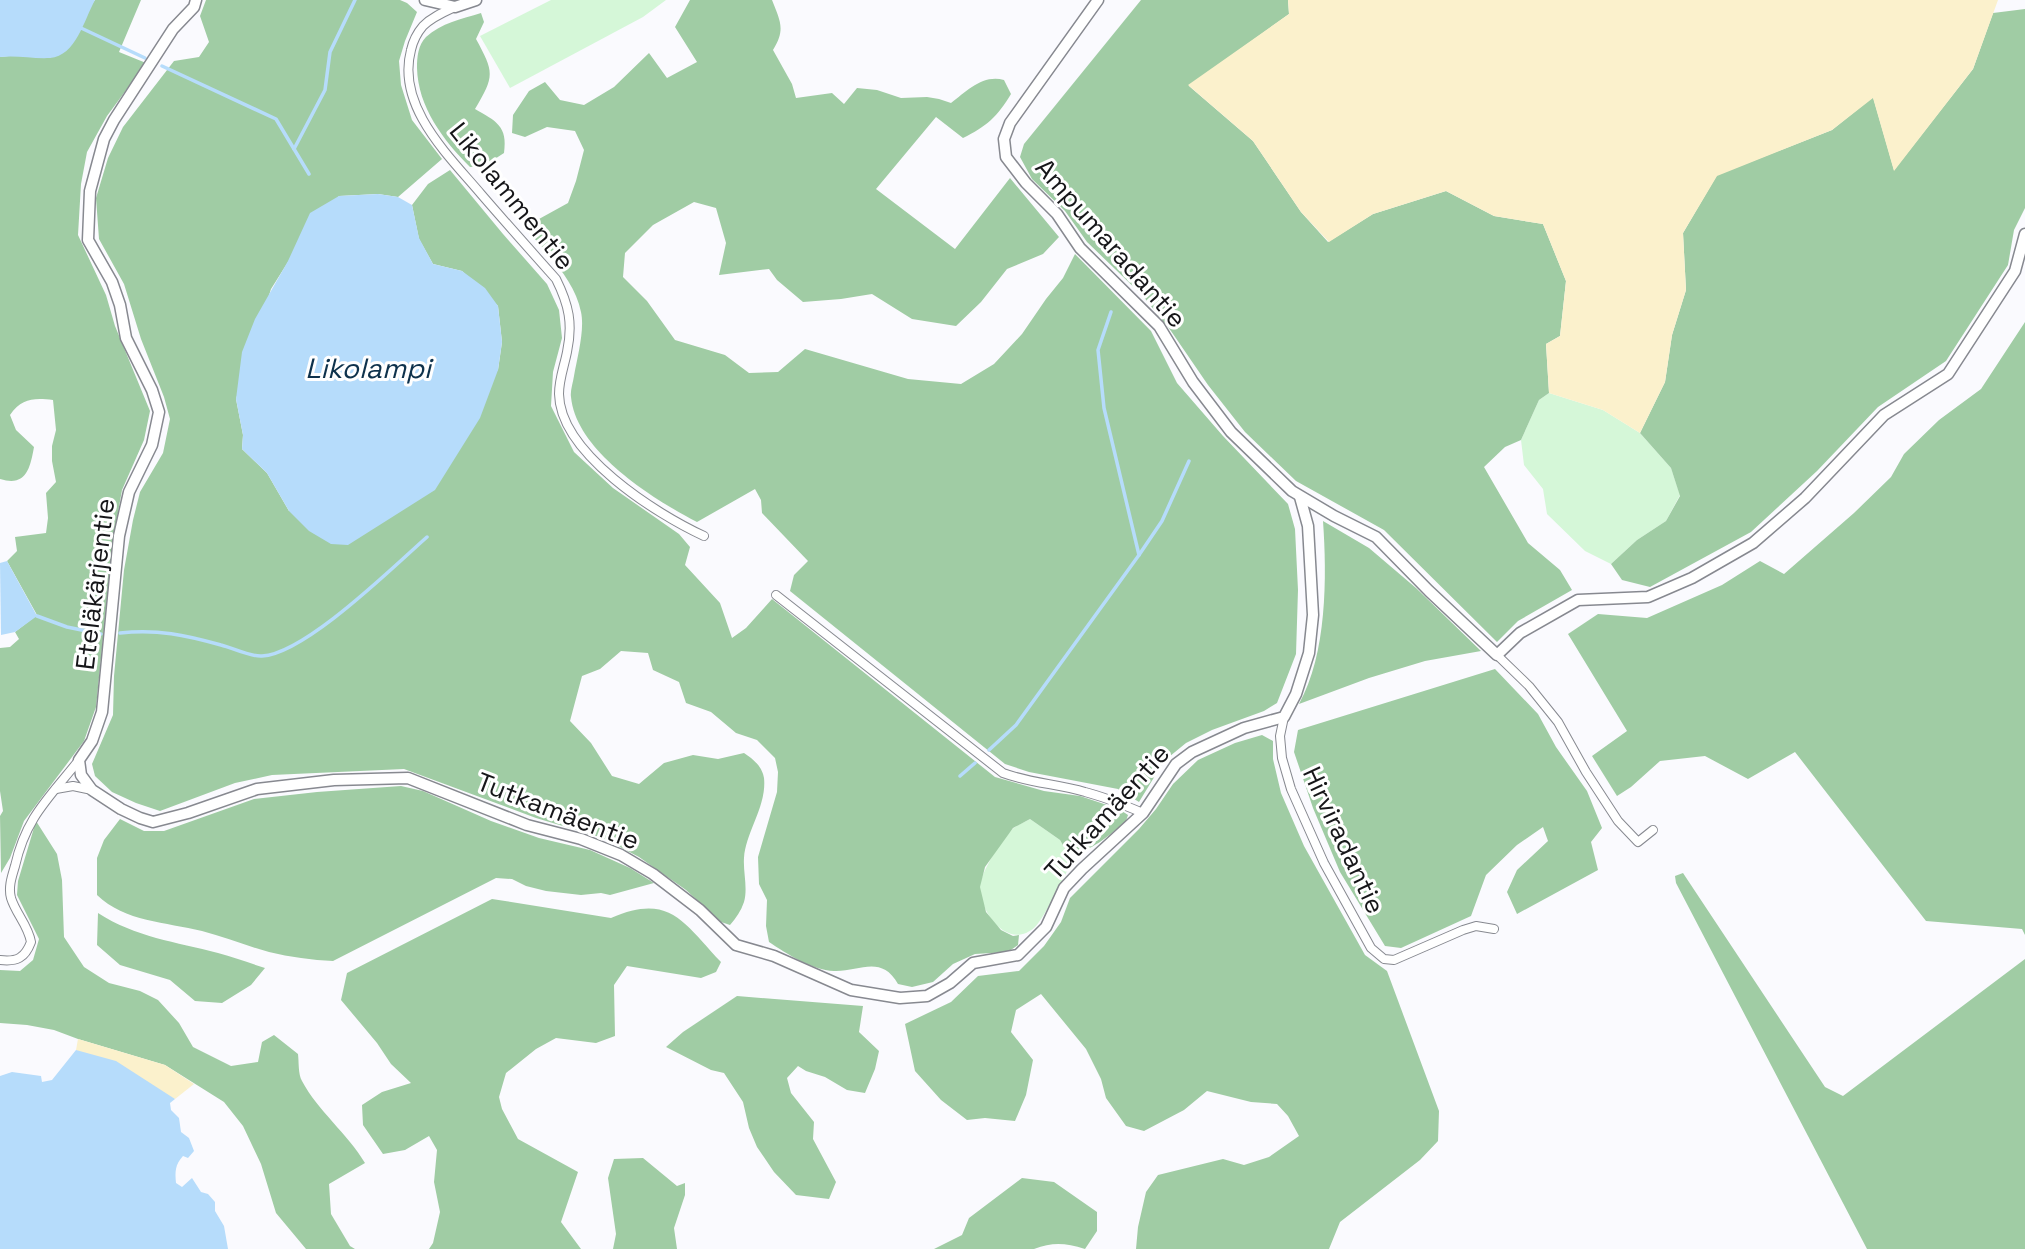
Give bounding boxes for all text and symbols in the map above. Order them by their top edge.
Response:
street label: Likolammentie [442,115,582,277]
street label: Ampumaradantie [1028,151,1194,335]
water label: Likolampi [305,350,434,386]
street label: Eteläkärjentie [68,496,122,672]
street label: Tutkamäentie [1037,737,1177,887]
street label: Hirviradantie [1295,761,1393,919]
street label: Tutkamäentie [472,764,644,858]

